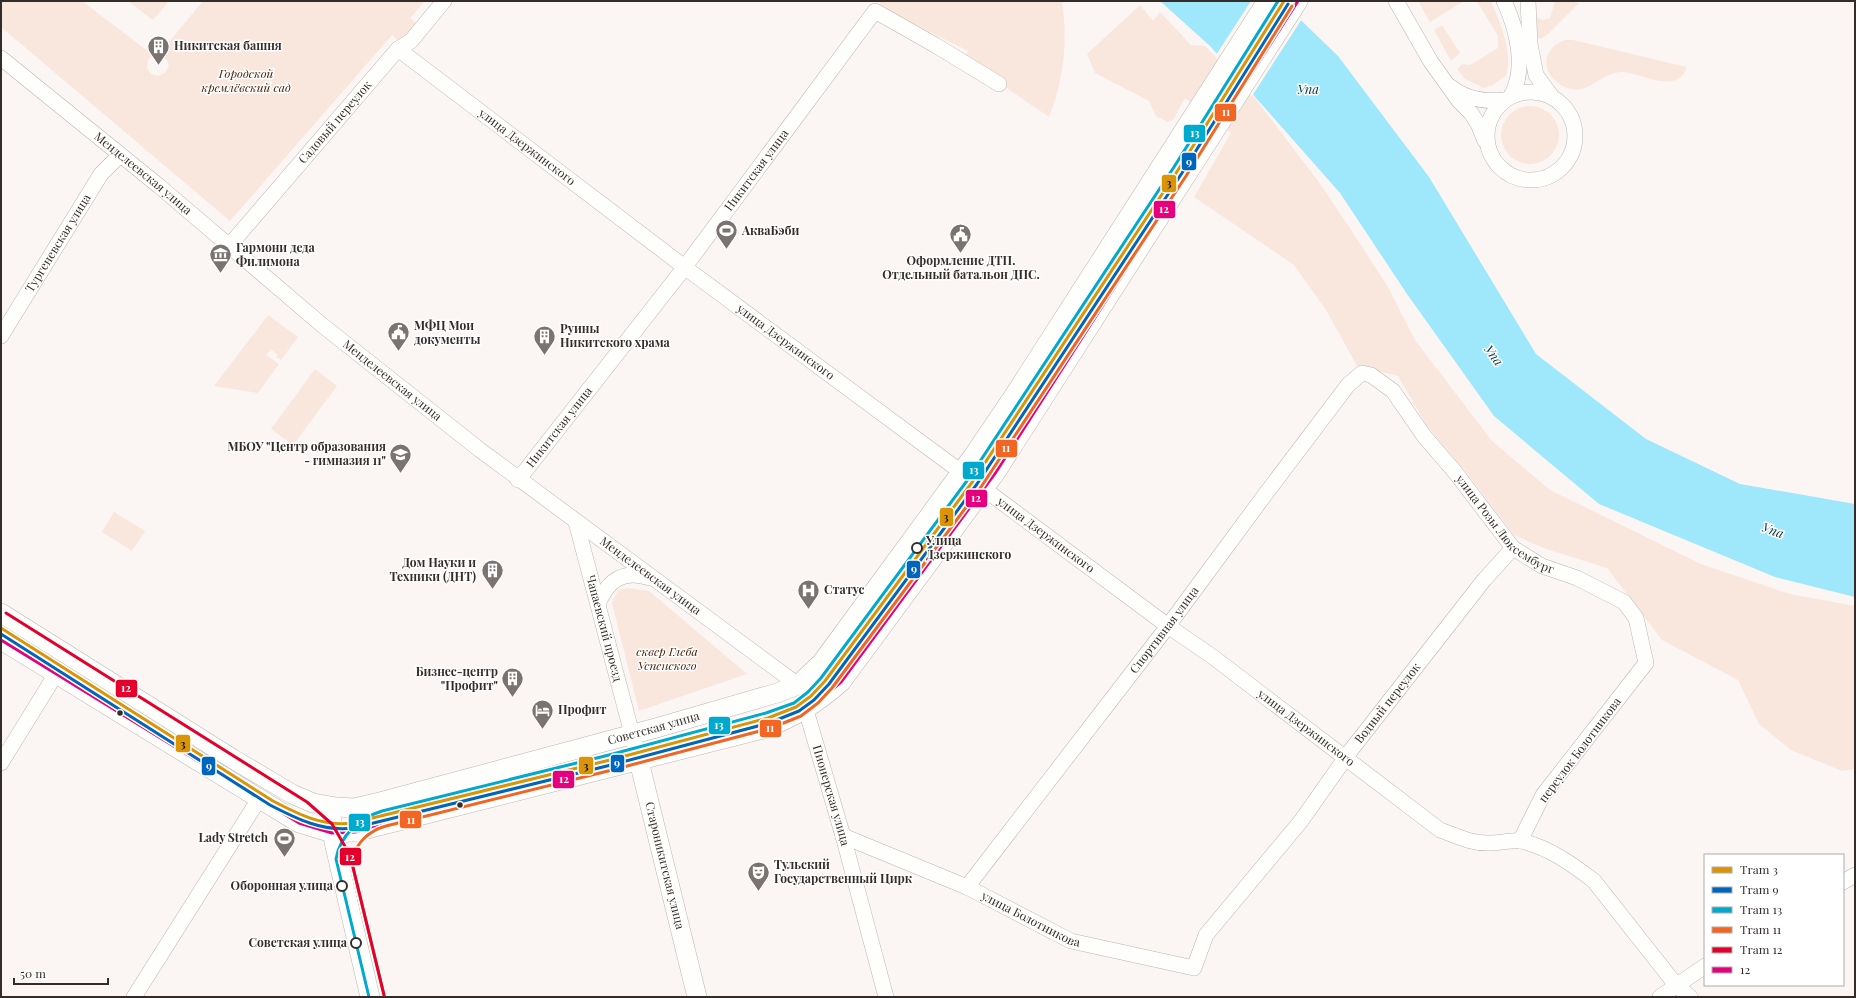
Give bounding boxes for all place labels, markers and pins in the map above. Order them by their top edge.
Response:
building icon: Никитская башня [145,33,171,66]
place label: Никитская башня [174,37,282,53]
sports icon: АкваБэби [714,218,740,251]
public building icon: Оформление ДТП. Отдельный батальон ДПС. [948,221,974,254]
place label: АкваБэби [741,222,799,238]
place label: Гармони деда Филимона [236,239,315,269]
museum icon: Гармони деда Филимона [207,242,233,275]
place label: Оформление ДТП. Отдельный батальон ДПС. [882,252,1040,282]
place label: МФЦ Мои документы [414,317,480,347]
public building icon: МФЦ Мои документы [386,320,412,353]
place label: Руины Никитского храма [560,320,671,350]
building icon: Руины Никитского храма [531,323,557,356]
place label: МБОУ "Центр образования - гимназия 11" [227,438,386,468]
school or university icon: МБОУ "Центр образования - гимназия 11" [388,441,414,474]
place label: Улица Дзержинского [925,532,1012,562]
marker: Улица Дзержинского [911,542,923,554]
place label: Дом Науки и Техники (ДНТ) [389,554,476,584]
building icon: Дом Науки и Техники (ДНТ) [479,557,505,590]
hospital icon: Статус [795,577,821,610]
place label: Статус [824,581,865,597]
place label: Бизнес-центр "Профит" [416,663,498,693]
building icon: Бизнес-центр "Профит" [500,666,526,699]
hotel icon: Профит [530,697,556,730]
place label: Профит [558,701,606,717]
unlabelled marker [115,708,125,718]
unlabelled marker [455,800,465,810]
sports icon: Lady Stretch [271,825,297,858]
place label: Lady Stretch [198,829,269,845]
place label: Тульский Государственный Цирк [774,856,913,886]
theatre icon: Тульский Государственный Цирк [745,859,771,892]
place label: Оборонная улица [231,877,334,893]
marker: Оборонная улица [336,880,348,892]
place label: Советская улица [249,934,348,950]
marker: Советская улица [350,937,362,949]

